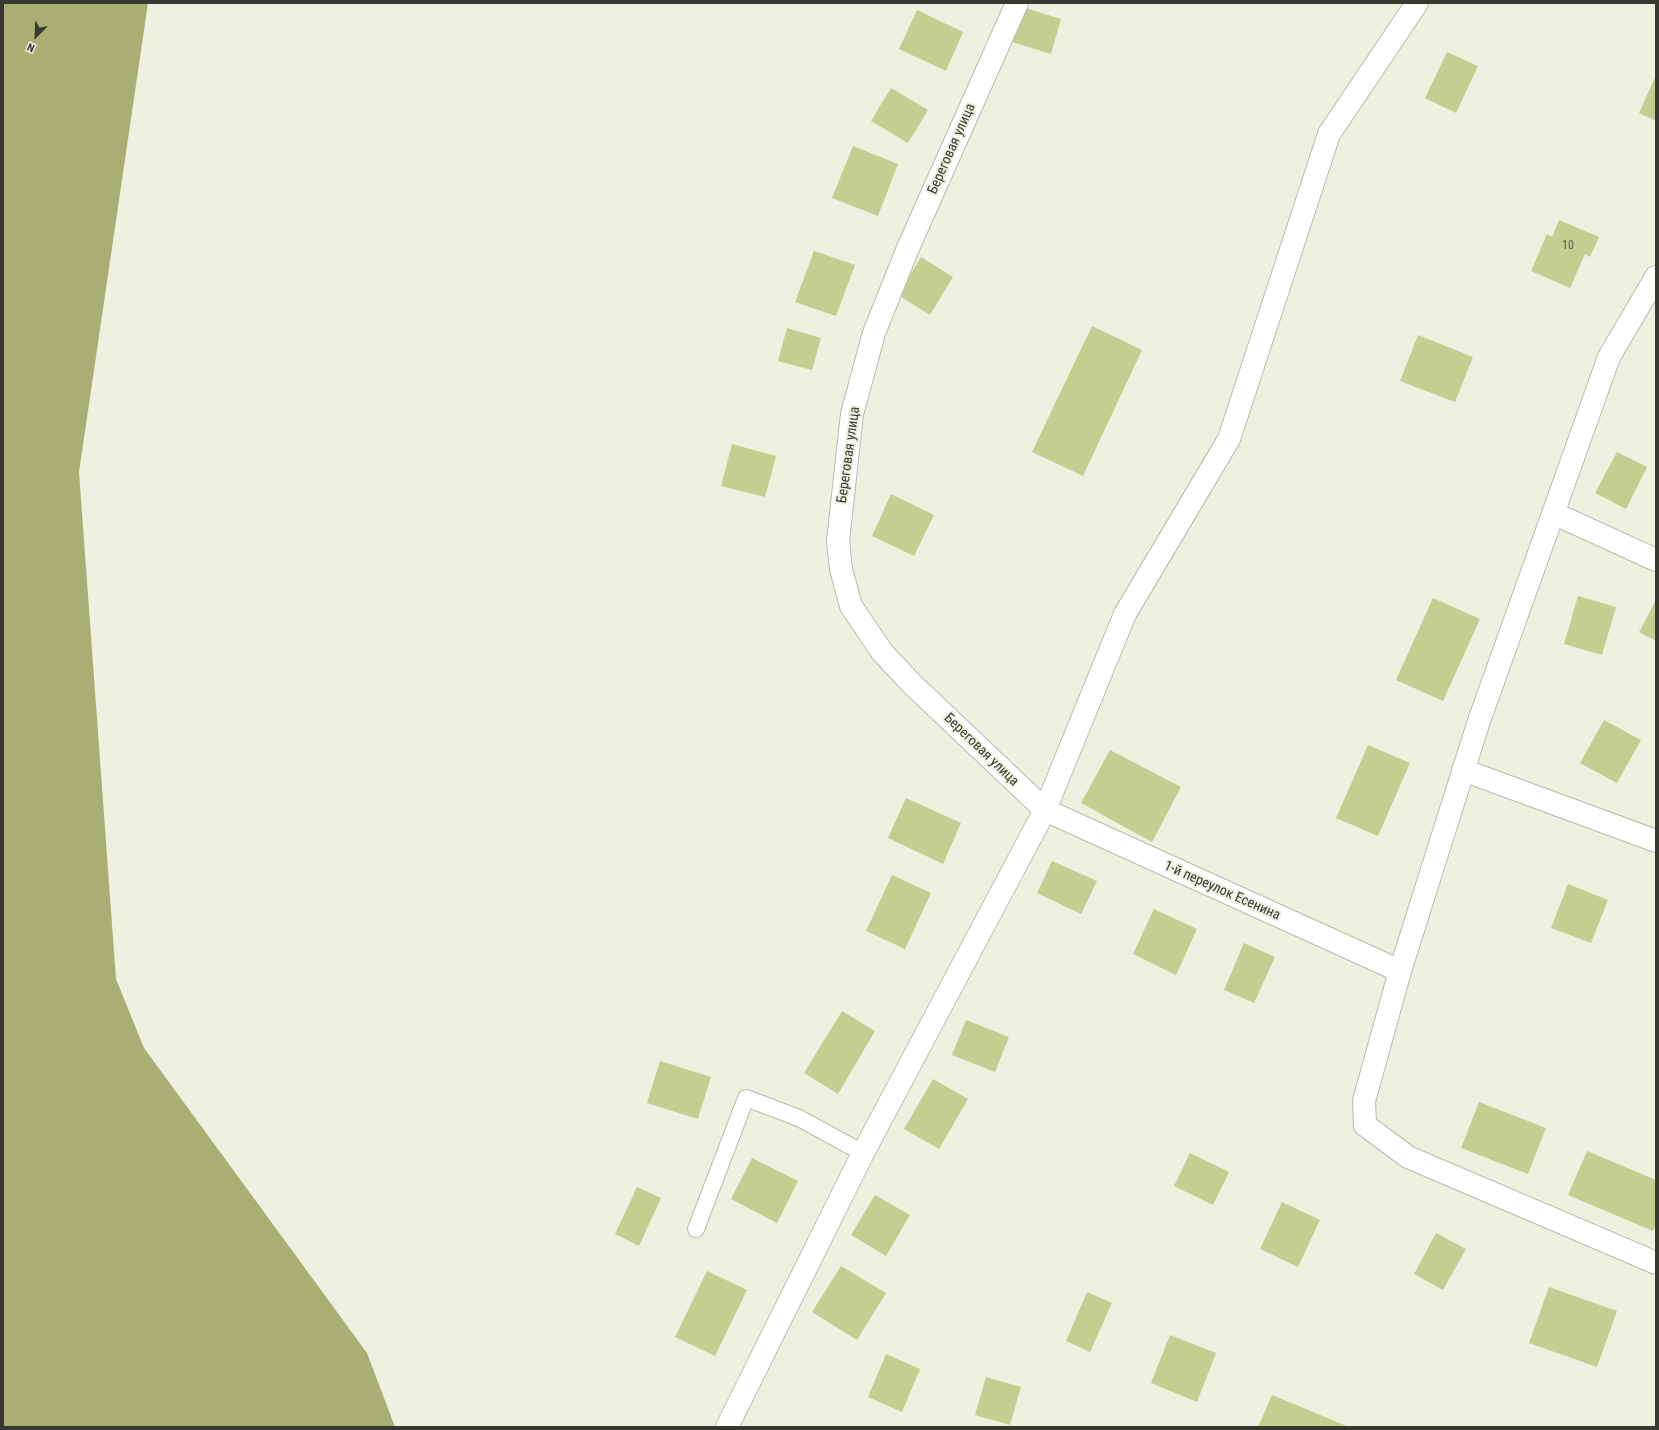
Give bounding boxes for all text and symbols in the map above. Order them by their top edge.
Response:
north arrow [16,16,56,56]
text: N [25,40,37,55]
street label: Береговая улица [925,101,979,197]
house number: 10 [1562,239,1574,253]
street label: Береговая улица [834,406,864,504]
street label: Береговая улица [940,710,1022,790]
street label: 1-й переулок Есенина [1161,858,1283,924]

